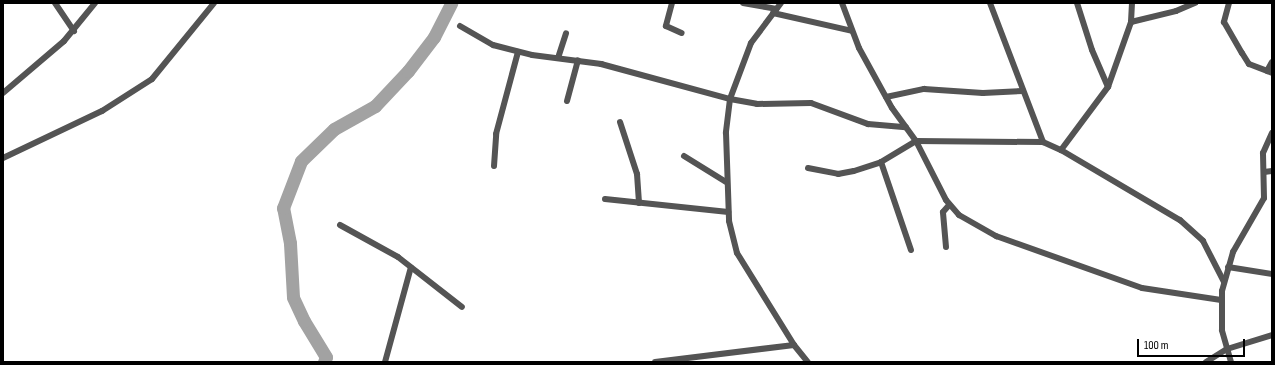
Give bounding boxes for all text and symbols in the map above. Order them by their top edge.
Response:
scale bar [1139,331,1247,357]
text: 100 m [1144,338,1169,353]

